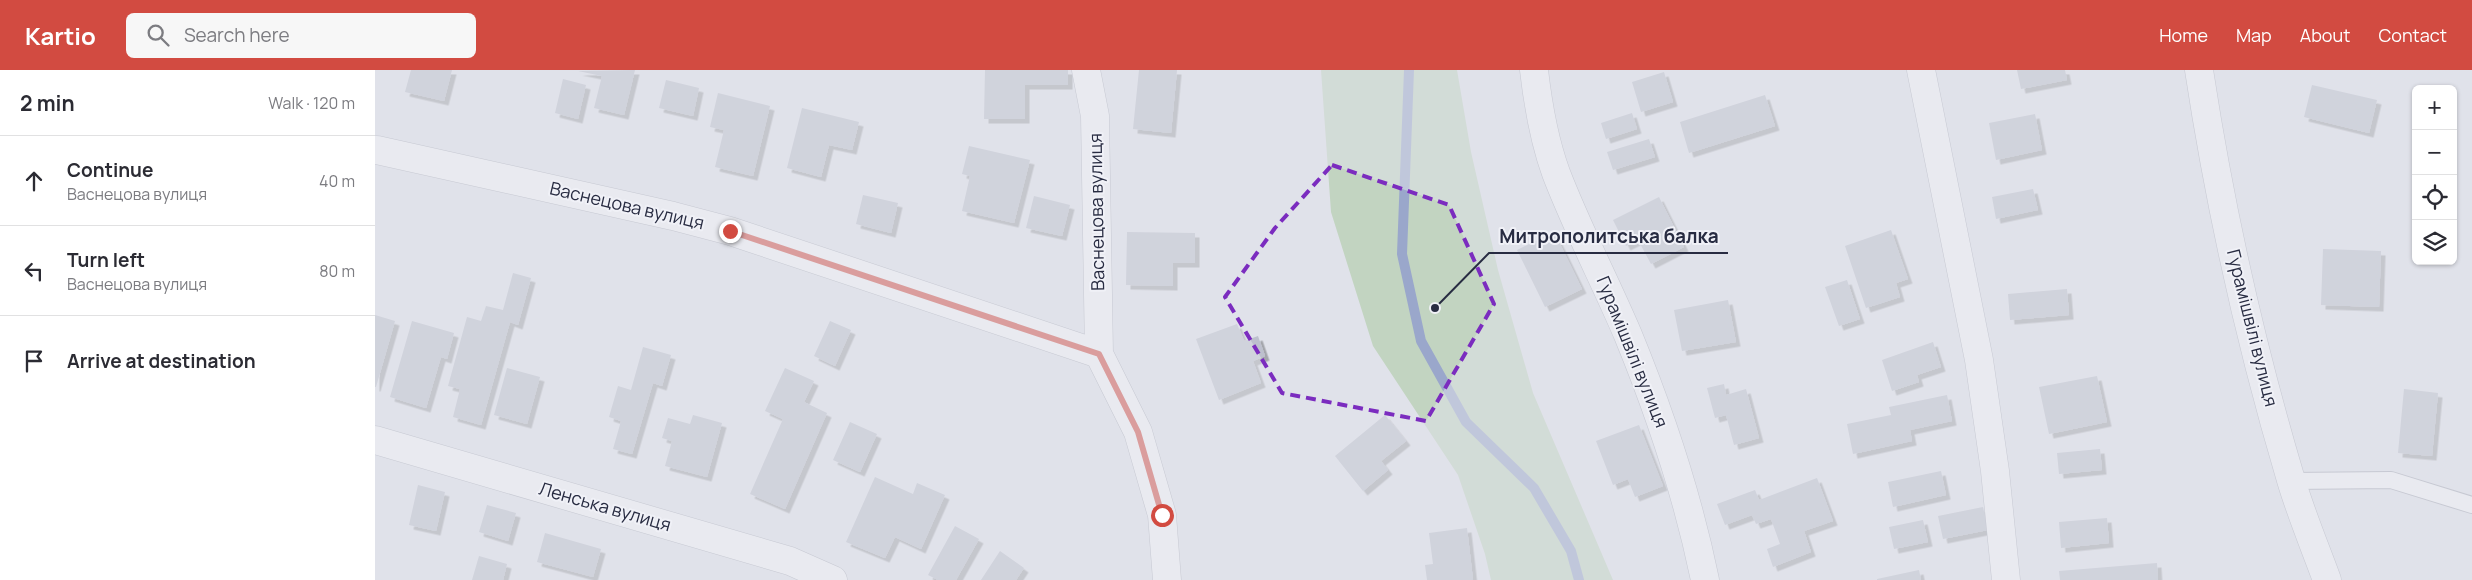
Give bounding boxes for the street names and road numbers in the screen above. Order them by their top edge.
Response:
street label: Васнецова вулиця [1083,133,1109,291]
street label: Васнецова вулиця [548,176,707,234]
street label: Гурамішвілі вулиця [2222,247,2284,409]
street label: Гурамішвілі вулиця [1592,272,1674,431]
street label: Ленська вулиця [536,476,674,536]

